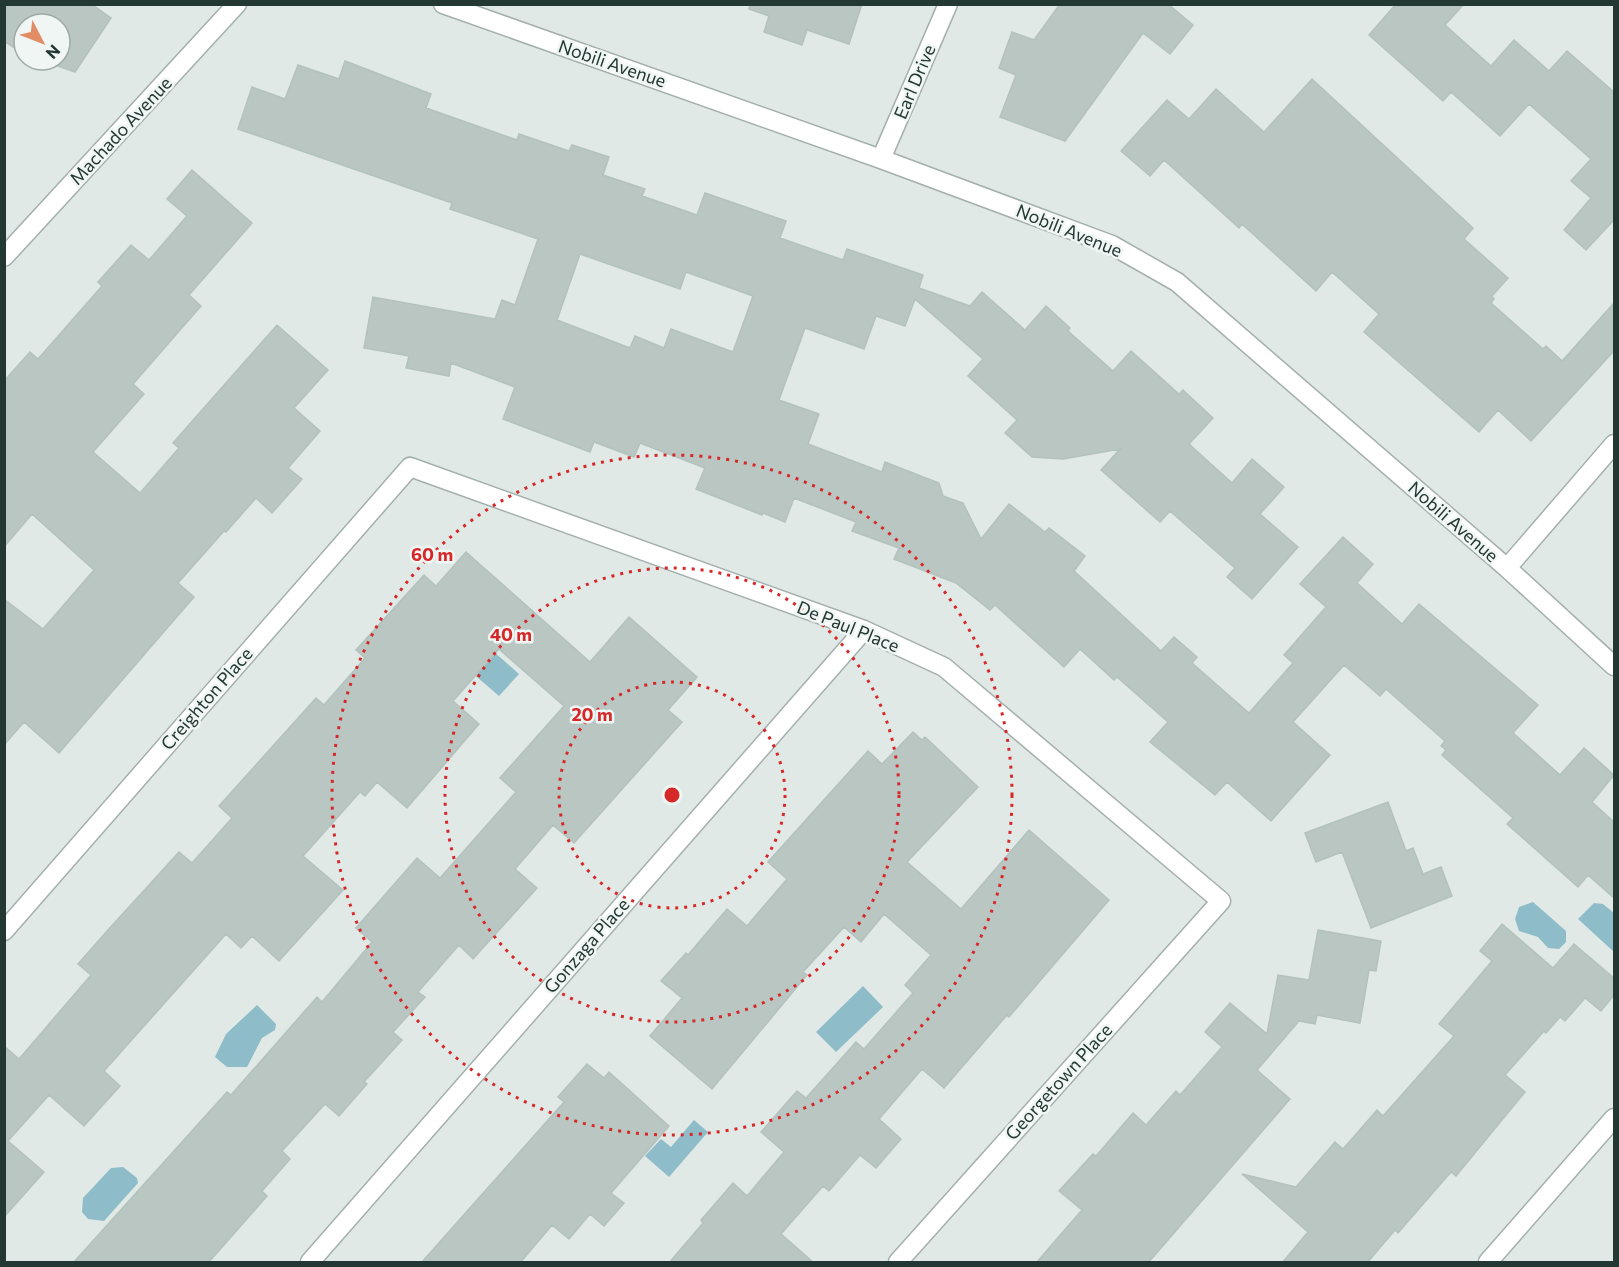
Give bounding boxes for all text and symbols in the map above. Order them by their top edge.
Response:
north arrow [12,12,72,72]
street label: Nobili Avenue [556,34,669,92]
street label: Earl Drive [889,41,940,122]
text: N [42,42,65,63]
street label: Machado Avenue [65,72,176,189]
street label: Nobili Avenue [1013,199,1126,261]
street label: Nobili Avenue [1404,476,1503,566]
text: 60 m [411,543,453,565]
street label: De Paul Place [794,596,903,657]
text: 40 m [490,623,532,645]
street label: Creighton Place [156,643,257,754]
text: 20 m [571,703,613,725]
centre of rings [662,785,682,805]
street label: Gonzaga Place [539,893,634,997]
street label: Georgetown Place [1000,1019,1116,1144]

